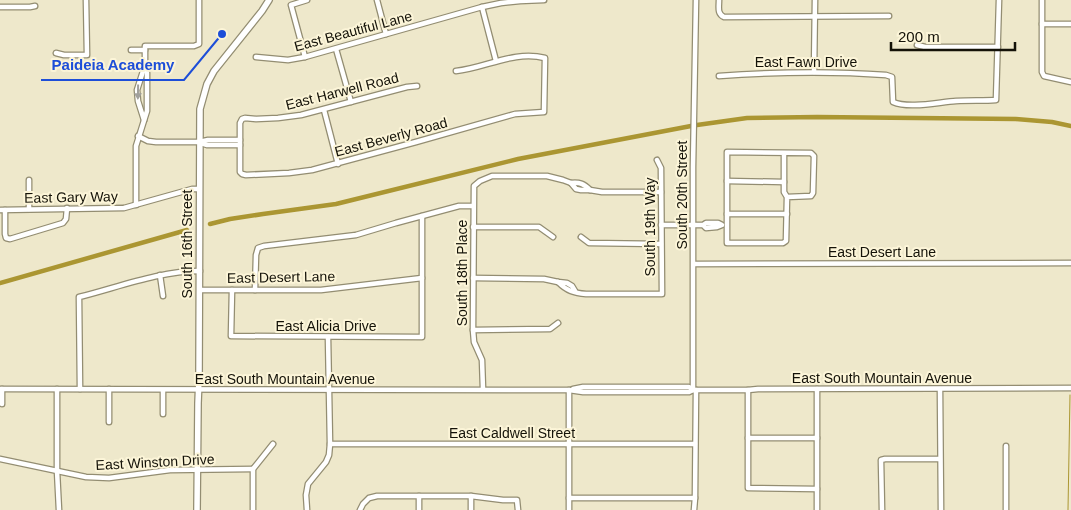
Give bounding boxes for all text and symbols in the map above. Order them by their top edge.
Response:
street label: East Beautiful Lane [292,8,414,54]
scale bar [891,20,1015,52]
text: 200 m [898,28,940,45]
callout: Paideia Academy [41,50,184,80]
street label: East Fawn Drive [755,54,858,70]
text: Paideia Academy [52,56,175,73]
street label: East Harwell Road [284,69,400,113]
one-way arrow [134,85,142,101]
street label: East Beverly Road [333,114,449,160]
street label: South 20th Street [674,140,690,249]
street label: South 19th Way [642,177,658,277]
street label: East Gary Way [24,188,118,206]
street label: South 16th Street [179,189,195,298]
street label: South 18th Place [454,219,470,326]
street label: East Desert Lane [828,244,936,260]
street label: East Desert Lane [227,268,335,286]
street label: East Alicia Drive [275,318,377,334]
street label: East South Mountain Avenue [792,370,972,386]
street label: East South Mountain Avenue [195,371,375,387]
street label: East Caldwell Street [449,425,575,441]
street label: East Winston Drive [95,451,215,473]

